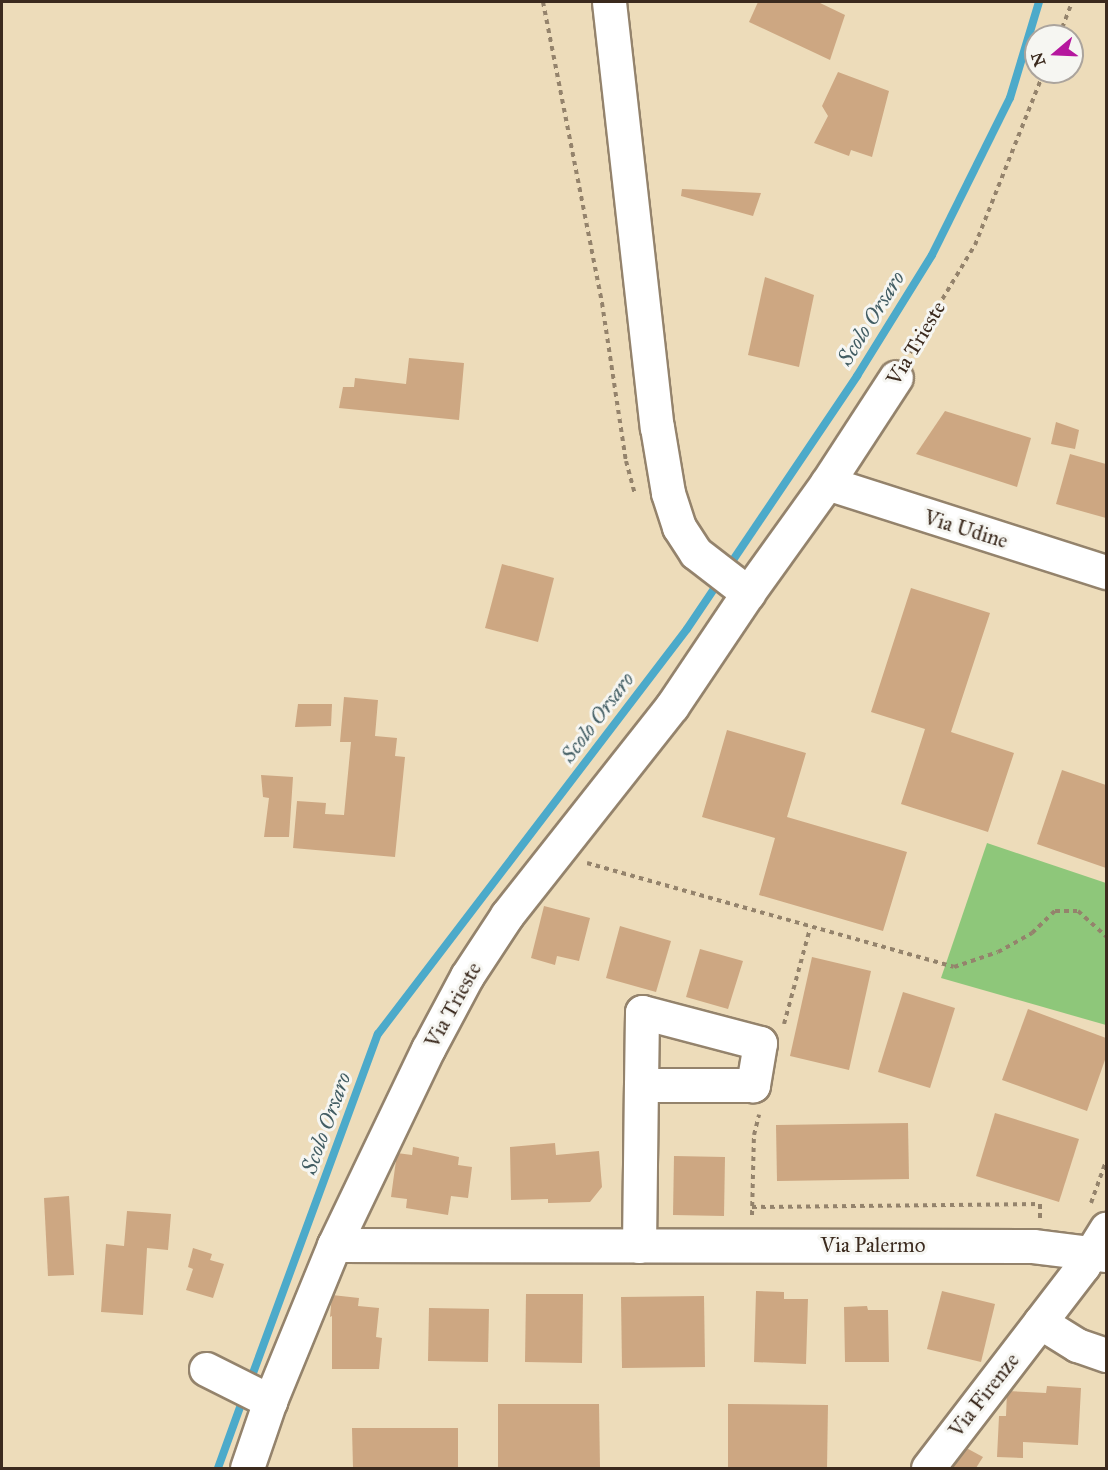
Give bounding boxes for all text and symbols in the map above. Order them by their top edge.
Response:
north arrow [1024,24,1084,84]
text: N [1027,50,1050,69]
water label: Scolo Orsaro [832,266,910,370]
street label: Via Trieste [881,296,951,390]
street label: Via Udine [921,504,1011,554]
water label: Scolo Orsaro [554,667,640,767]
street label: Via Trieste [419,958,487,1052]
water label: Scolo Orsaro [295,1069,357,1177]
street label: Via Palermo [821,1232,925,1258]
street label: Via Firenze [943,1348,1025,1442]

